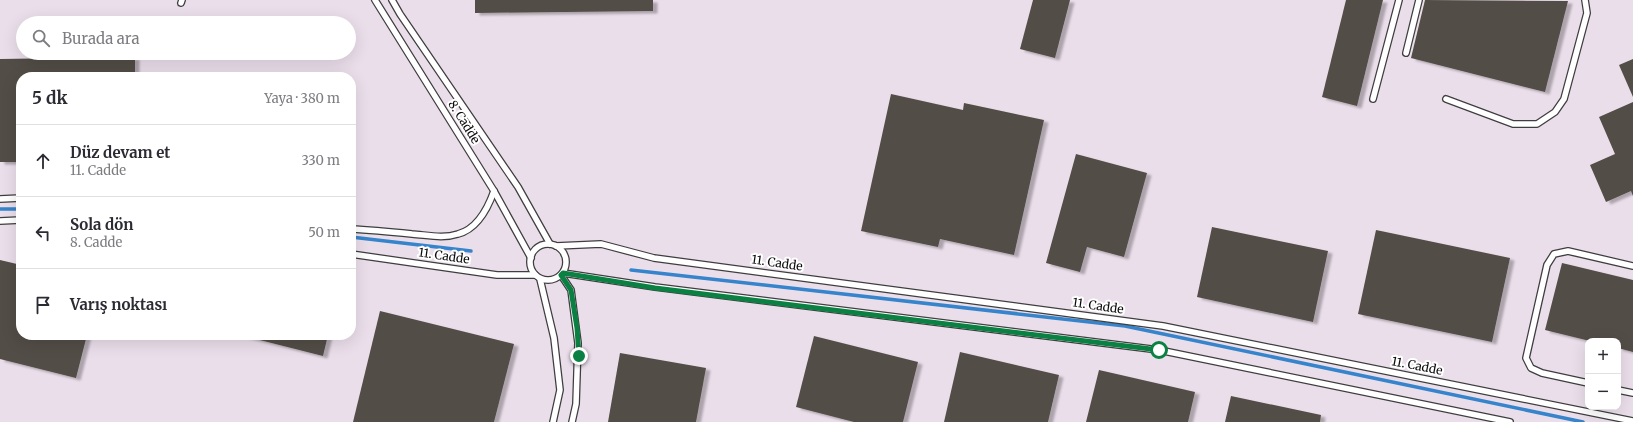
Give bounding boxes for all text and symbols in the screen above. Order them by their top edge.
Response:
search box [16,16,356,60]
icon: search [30,27,52,49]
text: Burada ara [62,29,140,48]
text: 5 dk [32,87,67,109]
text: Yaya · 380 m [264,90,340,107]
street label: 8. Cadde [445,97,484,146]
text: Düz devam et [70,143,170,162]
icon: ahead [32,150,54,172]
text: 330 m [301,152,340,169]
text: 11. Cadde [70,162,126,179]
text: Sola dön [70,215,133,234]
icon: left [32,222,54,244]
text: 50 m [308,224,340,241]
text: 8. Cadde [70,234,122,251]
street label: 11. Cadde [417,244,471,267]
street label: 11. Cadde [750,251,804,274]
icon: arrive [32,294,54,316]
street label: 11. Cadde [1071,294,1125,317]
text: Varış noktası [70,295,167,314]
map controls [1585,338,1621,410]
button: + [1585,338,1621,374]
route start [1150,341,1168,359]
route end [570,347,588,365]
street label: 11. Cadde [1390,353,1444,378]
button: − [1585,374,1621,410]

